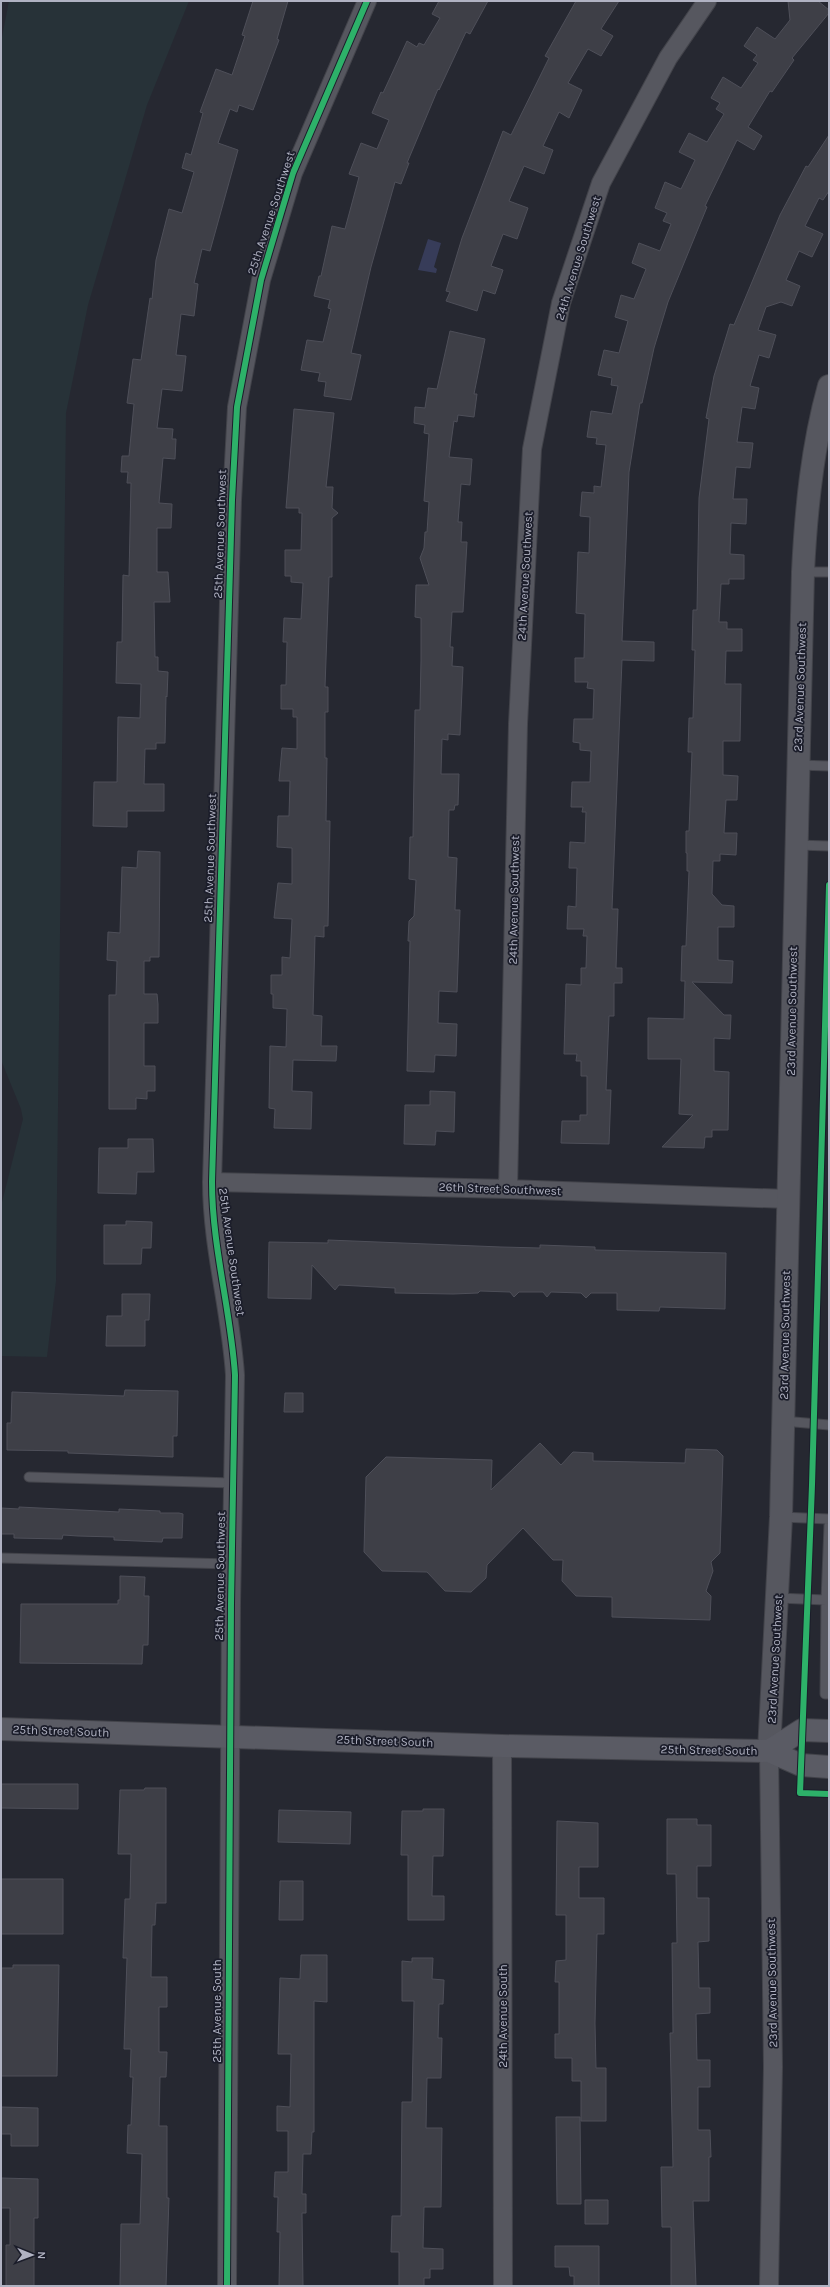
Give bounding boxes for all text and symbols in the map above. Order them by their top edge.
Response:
street label: 25th Avenue Southwest [244,149,298,277]
street label: 24th Avenue Southwest [552,194,604,322]
street label: 25th Avenue Southwest [211,469,229,599]
street label: 24th Avenue Southwest [515,511,535,641]
street label: 23rd Avenue Southwest [791,622,809,752]
street label: 25th Avenue Southwest [201,793,219,923]
street label: 24th Avenue Southwest [506,835,522,965]
street label: 23rd Avenue Southwest [784,946,800,1076]
street label: 26th Street Southwest [438,1180,562,1198]
street label: 25th Avenue Southwest [216,1187,248,1317]
street label: 23rd Avenue Southwest [777,1270,793,1400]
street label: 25th Avenue Southwest [212,1511,228,1641]
street label: 23rd Avenue Southwest [765,1594,785,1724]
street label: 25th Street South [12,1722,110,1740]
street label: 25th Street South [336,1732,434,1750]
street label: 25th Street South [660,1742,758,1758]
street label: 23rd Avenue Southwest [764,1918,780,2048]
street label: 25th Avenue South [210,1959,224,2063]
street label: 24th Avenue South [496,1964,510,2068]
north arrow [12,2235,52,2275]
text: N [35,2251,48,2259]

